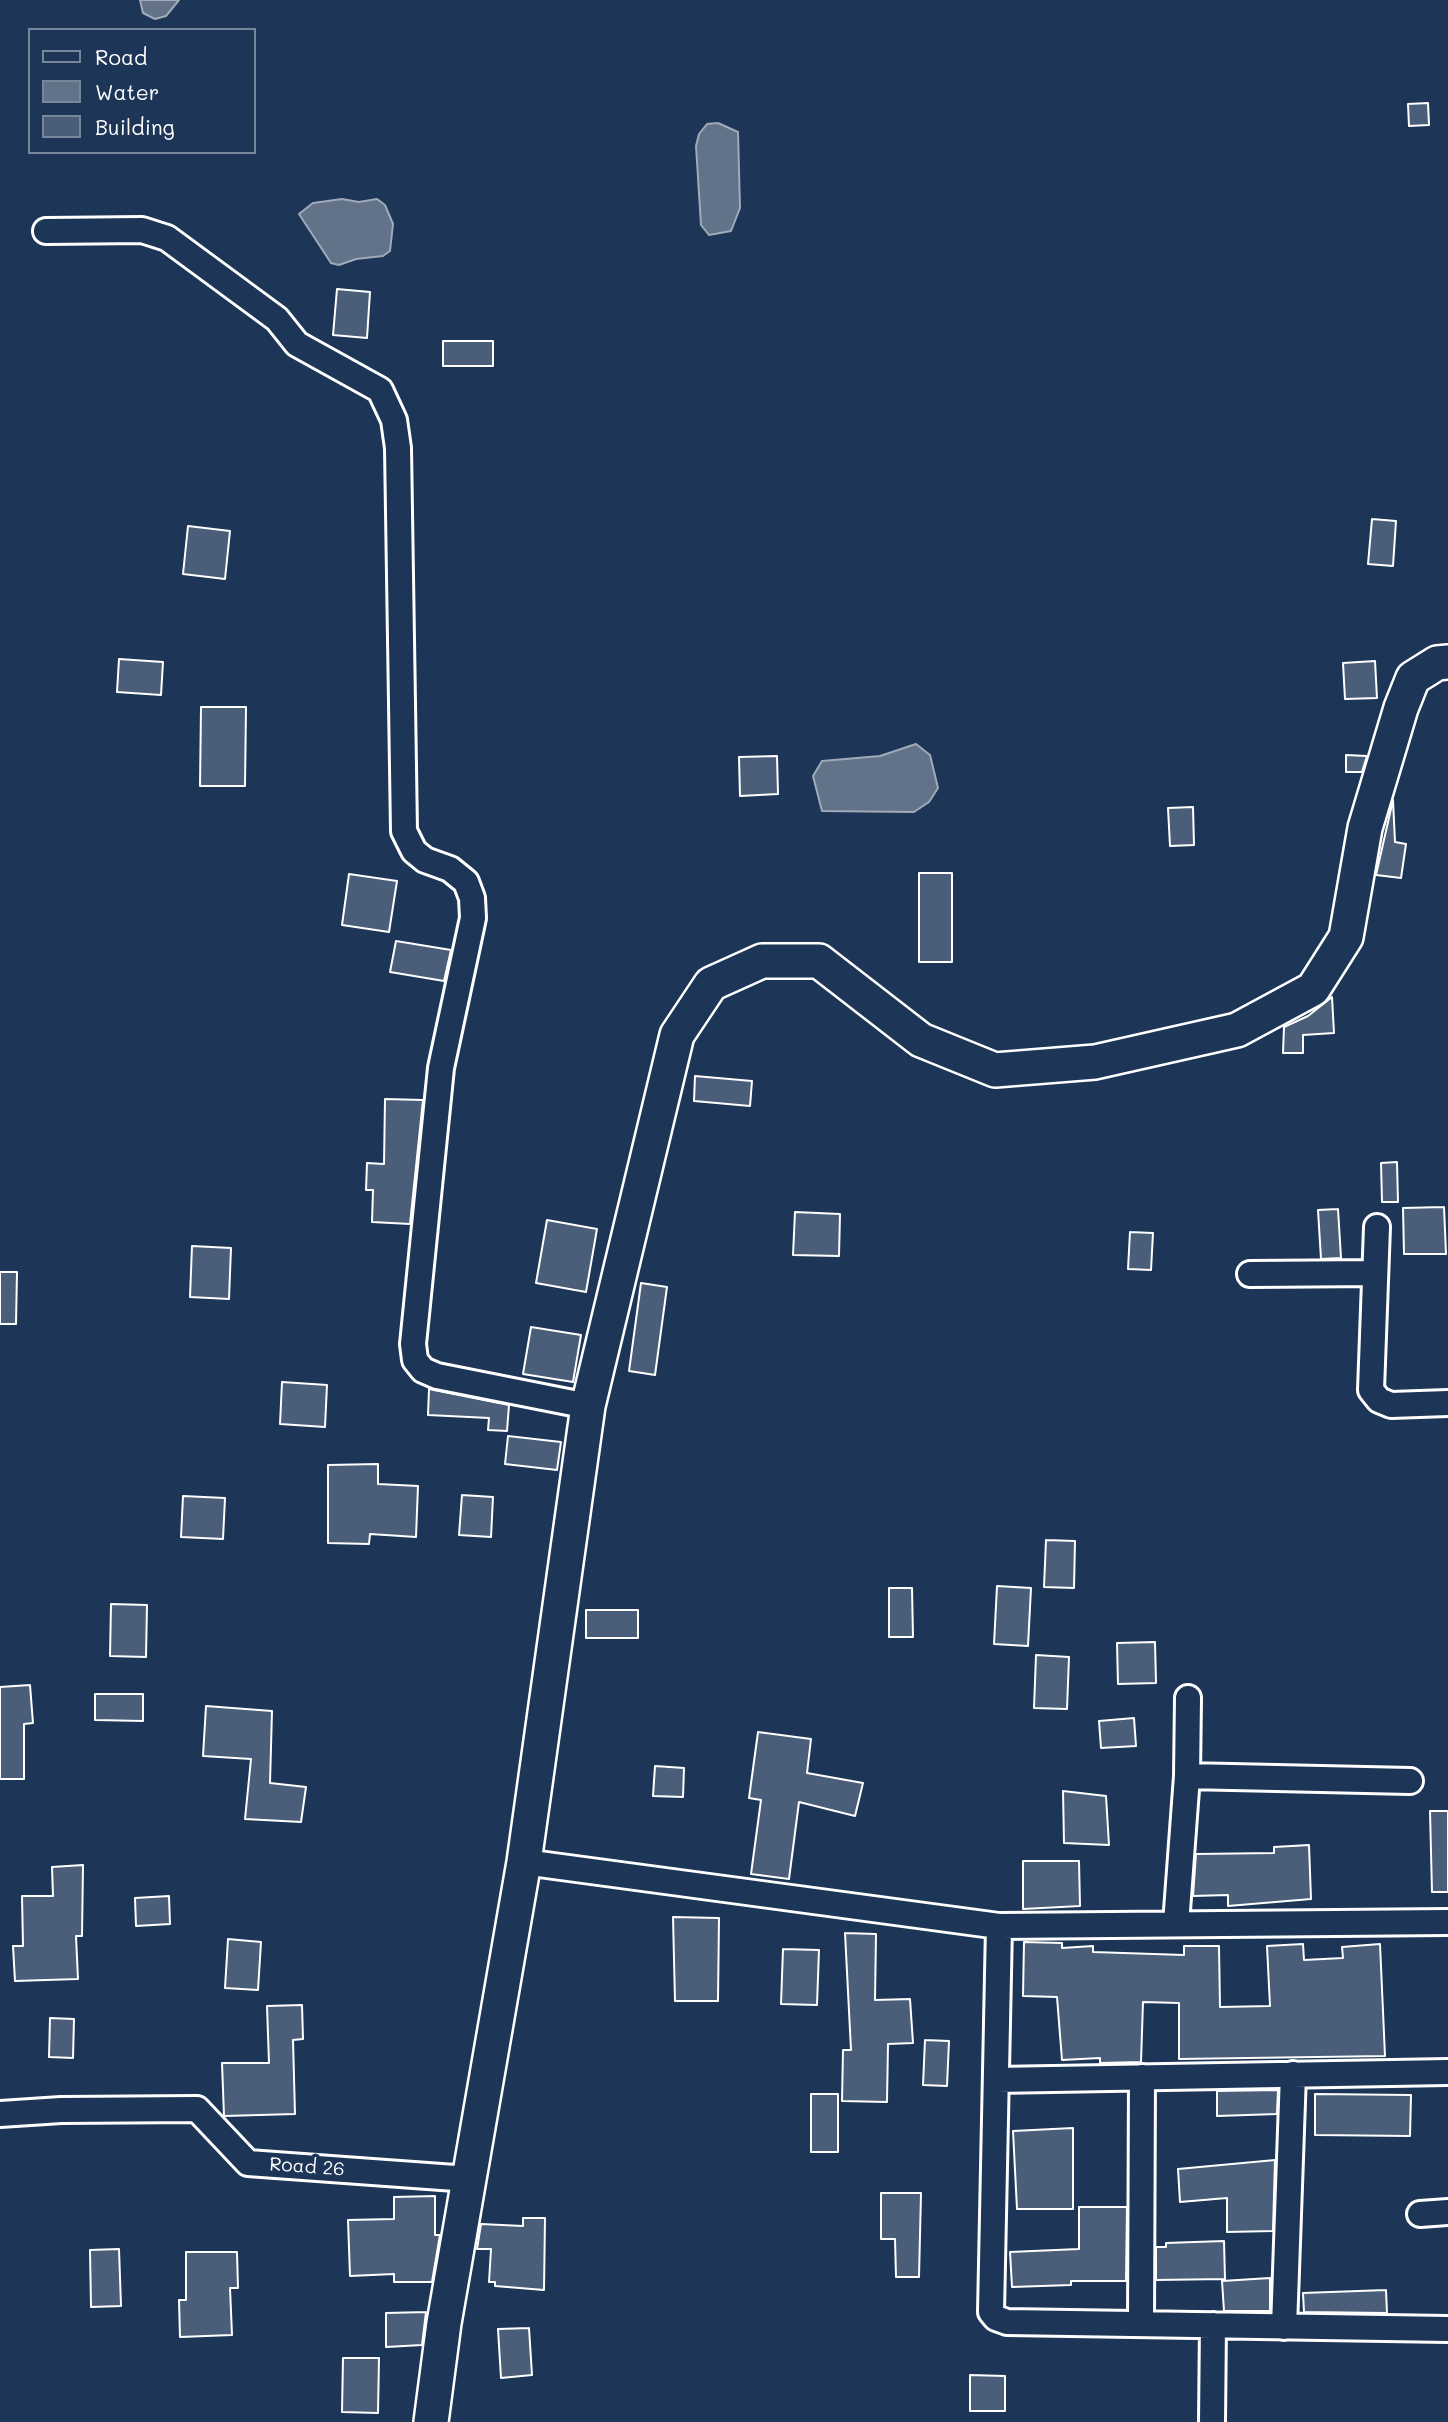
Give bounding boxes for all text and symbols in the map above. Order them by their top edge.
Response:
legend [28,28,256,154]
text: Road [95,43,147,70]
text: Water [95,78,159,105]
text: Building [95,113,175,140]
street label: Road 26 [269,2153,345,2181]

